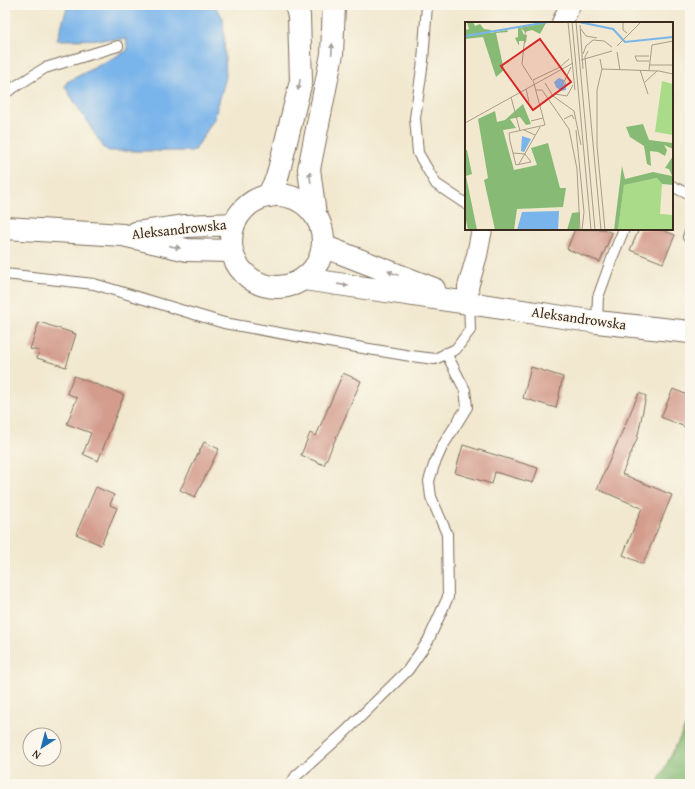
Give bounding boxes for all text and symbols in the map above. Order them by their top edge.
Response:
inset map [465,22,673,230]
one-way arrow [329,43,336,55]
one-way arrow [296,79,302,92]
one-way arrow [307,171,313,183]
street label: Aleksandrowska [131,214,228,244]
one-way arrow [169,244,181,250]
one-way arrow [388,270,399,276]
one-way arrow [337,282,349,288]
street label: Aleksandrowska [530,301,628,335]
north arrow [22,727,62,767]
text: N [28,746,44,764]

